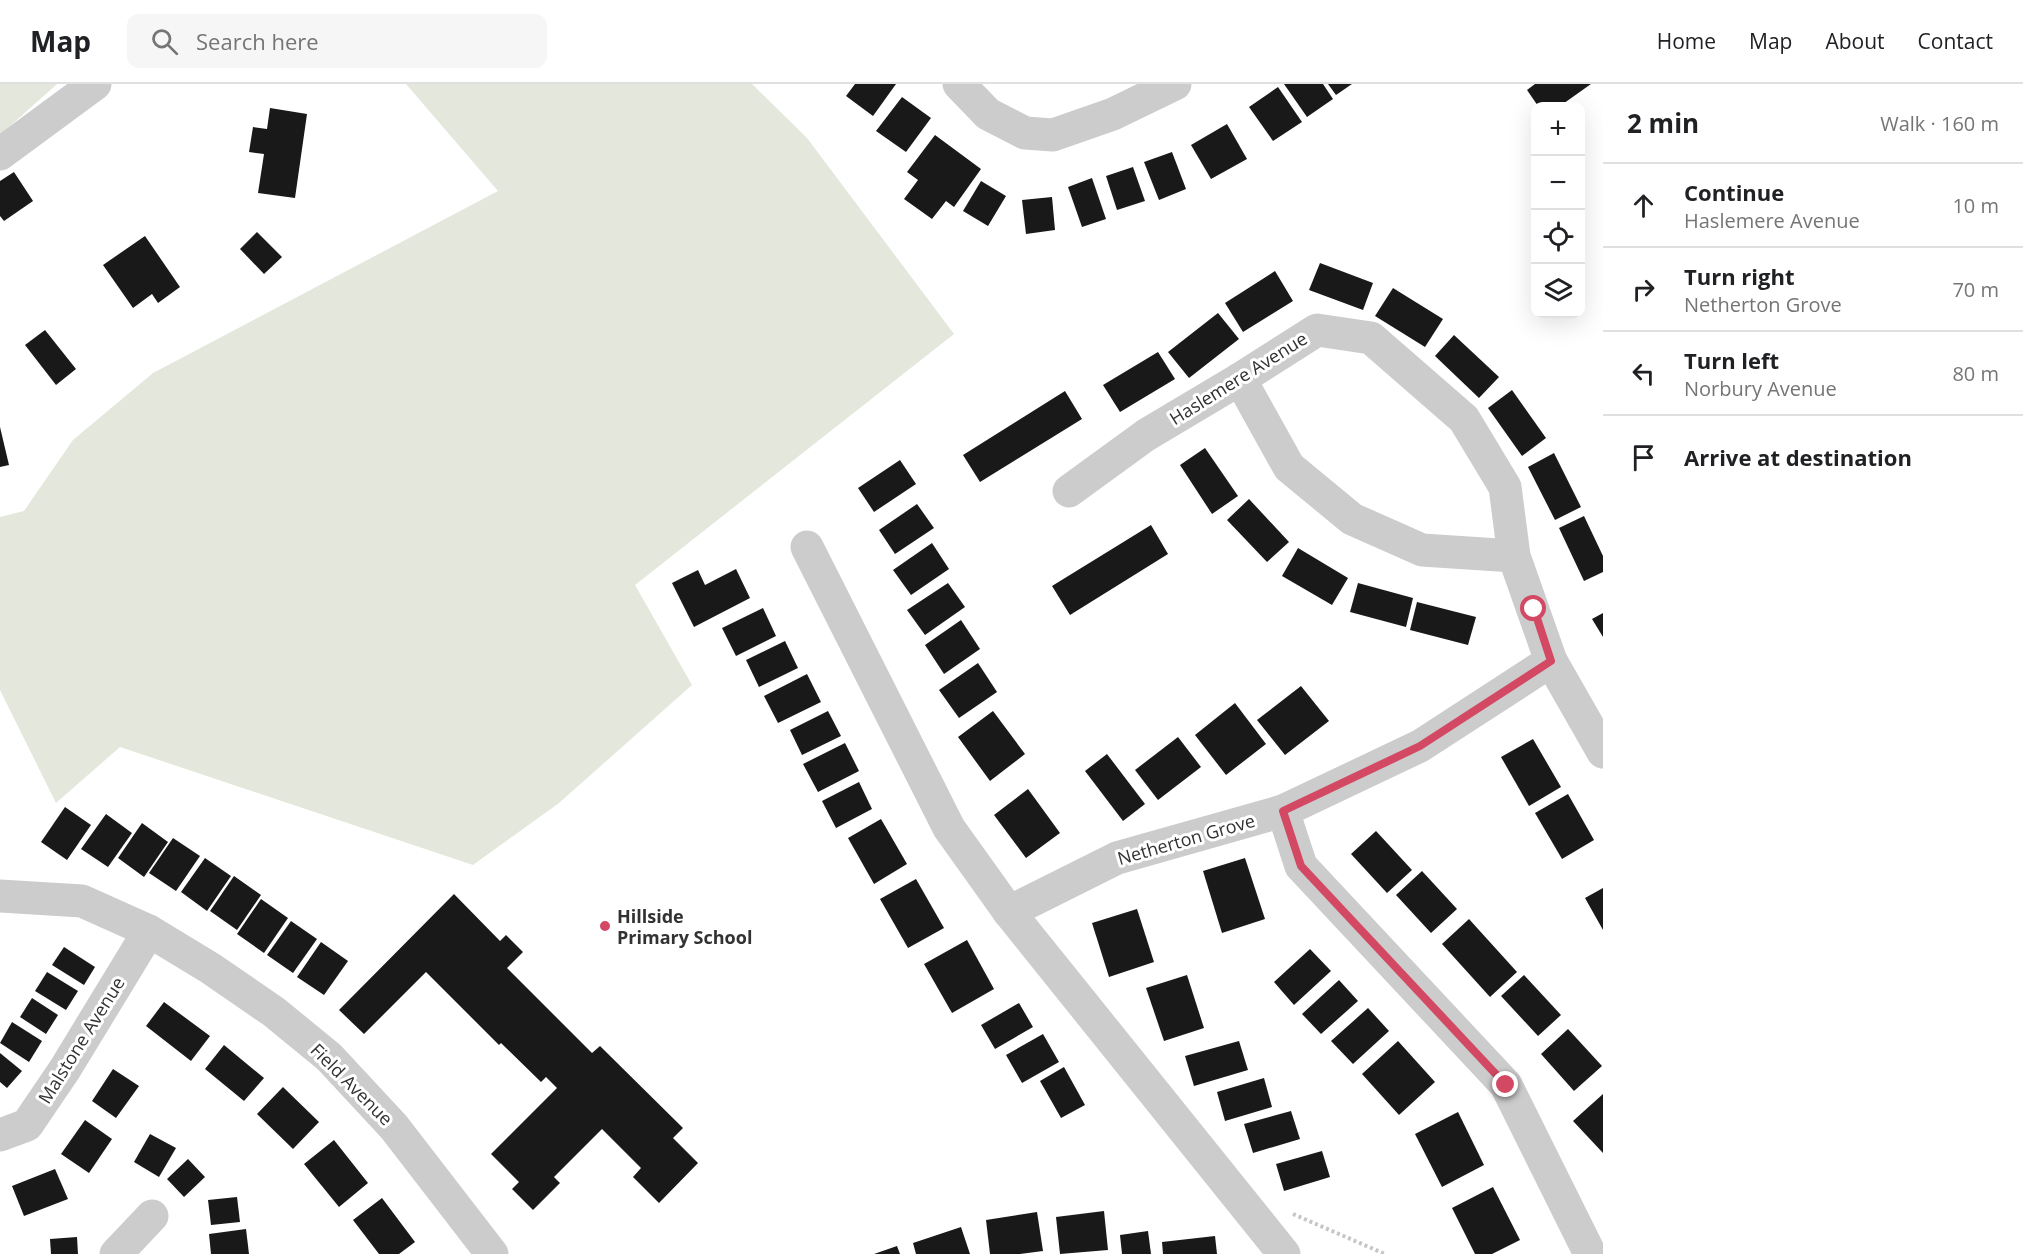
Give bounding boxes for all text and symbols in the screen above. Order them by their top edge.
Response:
search box [127,14,547,68]
text: Map [30,22,91,60]
icon: search [148,25,181,58]
text: Search here [196,26,319,56]
text: Home [1657,27,1716,55]
text: Map [1749,27,1792,55]
text: About [1825,27,1885,55]
text: Contact [1918,27,1993,55]
map controls [1531,102,1585,318]
button: + [1531,102,1585,156]
text: 2 min [1627,105,1699,141]
text: Walk · 160 m [1880,110,1999,137]
button: − [1531,156,1585,210]
text: Continue [1684,177,1784,207]
icon: ahead [1627,189,1660,222]
text: 10 m [1952,192,1999,219]
text: Haslemere Avenue [1684,207,1860,234]
button: locate [1531,210,1585,264]
text: Turn right [1684,261,1795,291]
button: layers [1531,264,1585,318]
icon: right [1627,273,1660,306]
text: 70 m [1952,276,1999,303]
text: Netherton Grove [1684,291,1842,318]
street label: Haslemere Avenue [1165,326,1311,430]
text: Turn left [1684,345,1779,375]
icon: left [1627,357,1660,390]
text: 80 m [1952,360,1999,387]
text: Norbury Avenue [1684,375,1837,402]
icon: arrive [1627,441,1660,474]
text: Arrive at destination [1684,442,1912,472]
route start [1520,595,1546,621]
street label: Netherton Grove [1114,808,1258,870]
place label: Hillside Primary School [617,904,752,949]
marker: Hillside Primary School [598,919,612,933]
street label: Malstone Avenue [32,972,130,1108]
street label: Field Avenue [306,1038,398,1130]
route end [1492,1071,1518,1097]

